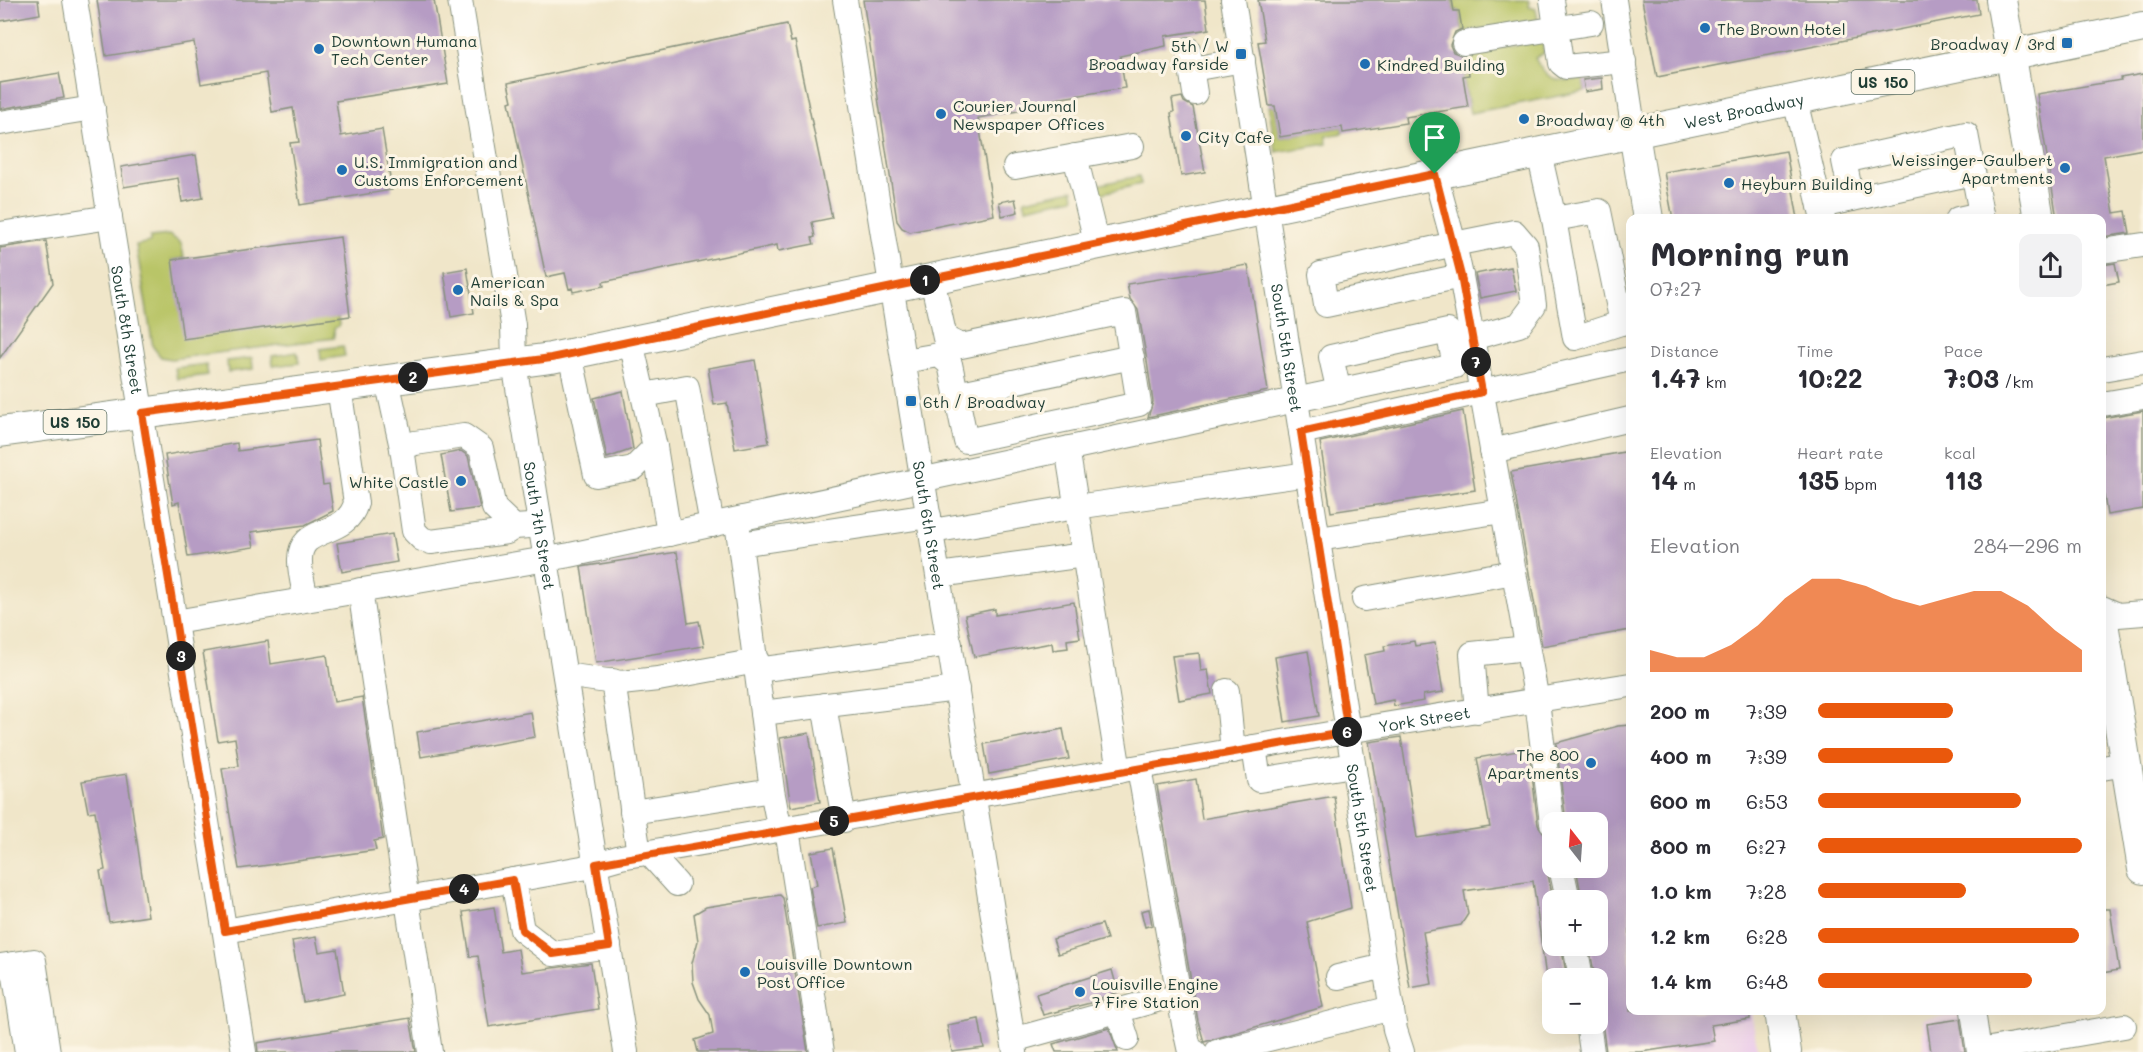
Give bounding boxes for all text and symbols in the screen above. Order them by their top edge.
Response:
place label: The Brown Hotel [1717,18,1846,39]
marker: The Brown Hotel [1698,21,1712,35]
place label: Downtown Humana Tech Center [331,30,477,69]
place label: Broadway / 3rd [1931,33,2055,54]
place label: 5th / W Broadway farside [1089,35,1229,74]
marker: Broadway / 3rd [2060,36,2074,50]
marker: Downtown Humana Tech Center [312,42,326,56]
marker: 5th / W Broadway farside [1234,47,1248,61]
place label: Kindred Building [1377,54,1505,75]
marker: Kindred Building [1358,57,1372,71]
road number: US 150 [1852,70,1914,94]
street label: West Broadway [1682,87,1806,133]
place label: Courier Journal Newspaper Offices [953,95,1105,134]
marker: Courier Journal Newspaper Offices [934,107,948,121]
place label: Broadway @ 4th [1536,109,1664,130]
pin [1409,112,1460,174]
marker: Broadway @ 4th [1517,112,1531,126]
icon: arrive [1418,121,1451,154]
place label: City Cafe [1198,126,1272,147]
marker: City Cafe [1179,129,1193,143]
place label: Weissinger-Gaulbert Apartments [1891,149,2053,188]
place label: U.S. Immigration and Customs Enforcement [354,151,524,190]
marker: Weissinger-Gaulbert Apartments [2058,161,2072,175]
marker: U.S. Immigration and Customs Enforcement [335,163,349,177]
place label: Heyburn Building [1741,173,1872,194]
marker: Heyburn Building [1722,176,1736,190]
text: Morning run [1650,231,1850,274]
button: share [2019,234,2082,297]
street label: South 8th Street [107,264,149,396]
pin: 1 [910,265,940,295]
text: 1 [921,269,929,290]
place label: American Nails & Spa [470,271,559,310]
text: 07:27 [1650,275,1702,301]
street label: South 5th Street [1267,282,1308,414]
marker: American Nails & Spa [451,283,465,297]
text: Distance [1650,340,1719,361]
text: Time [1797,340,1833,361]
text: Pace [1944,340,1983,361]
pin: 7 [1461,347,1491,377]
text: 7 [1472,351,1480,372]
text: 1.47 [1650,361,1701,395]
text: 10:22 [1797,361,1863,395]
text: 7:03 [1944,361,1999,395]
pin: 2 [398,362,428,392]
text: 2 [409,366,417,387]
text: km [1701,371,1727,392]
text: /km [1999,371,2034,392]
place label: 6th / Broadway [923,391,1046,412]
marker: 6th / Broadway [904,394,918,408]
road number: US 150 [44,410,106,434]
text: Elevation [1650,442,1722,463]
text: Heart rate [1797,442,1883,463]
text: kcal [1944,442,1976,463]
street label: South 6th Street [909,459,951,591]
street label: South 7th Street [520,460,561,591]
text: 14 [1650,463,1678,497]
text: 135 [1797,463,1839,497]
text: 113 [1944,463,1983,497]
place label: White Castle [349,471,449,492]
text: m [1678,473,1696,494]
text: bpm [1839,473,1877,494]
marker: White Castle [454,474,468,488]
text: Elevation [1650,532,1740,558]
text: 284–296 m [1973,532,2082,558]
pin: 3 [166,641,196,671]
text: 3 [176,645,186,666]
text: 200 m [1650,698,1710,724]
text: 7:39 [1746,698,1787,724]
street label: York Street [1377,701,1472,736]
pin: 6 [1332,717,1362,747]
text: 6 [1342,721,1352,742]
text: 400 m [1650,743,1711,769]
text: 7:39 [1746,743,1787,769]
place label: The 800 Apartments [1487,744,1579,783]
marker: The 800 Apartments [1584,756,1598,770]
street label: South 5th Street [1343,762,1384,894]
text: 600 m [1650,788,1711,814]
text: 6:53 [1746,788,1788,814]
pin: 5 [819,806,849,836]
text: 5 [829,810,839,831]
north arrow [1542,812,1608,878]
map controls [1542,812,1608,1034]
text: 800 m [1650,833,1711,859]
text: 6:27 [1746,833,1787,859]
pin: 4 [449,874,479,904]
text: 4 [459,878,469,899]
text: 1.0 km [1650,878,1712,904]
text: 7:28 [1746,878,1787,904]
button: + [1542,890,1608,956]
text: 1.2 km [1650,923,1710,949]
text: 6:28 [1746,923,1788,949]
place label: Louisville Downtown Post Office [757,953,912,992]
marker: Louisville Downtown Post Office [738,965,752,979]
button: − [1542,968,1608,1034]
text: 1.4 km [1650,968,1712,994]
text: 6:48 [1746,968,1788,994]
place label: Louisville Engine 7 Fire Station [1092,973,1219,1012]
marker: Louisville Engine 7 Fire Station [1073,985,1087,999]

